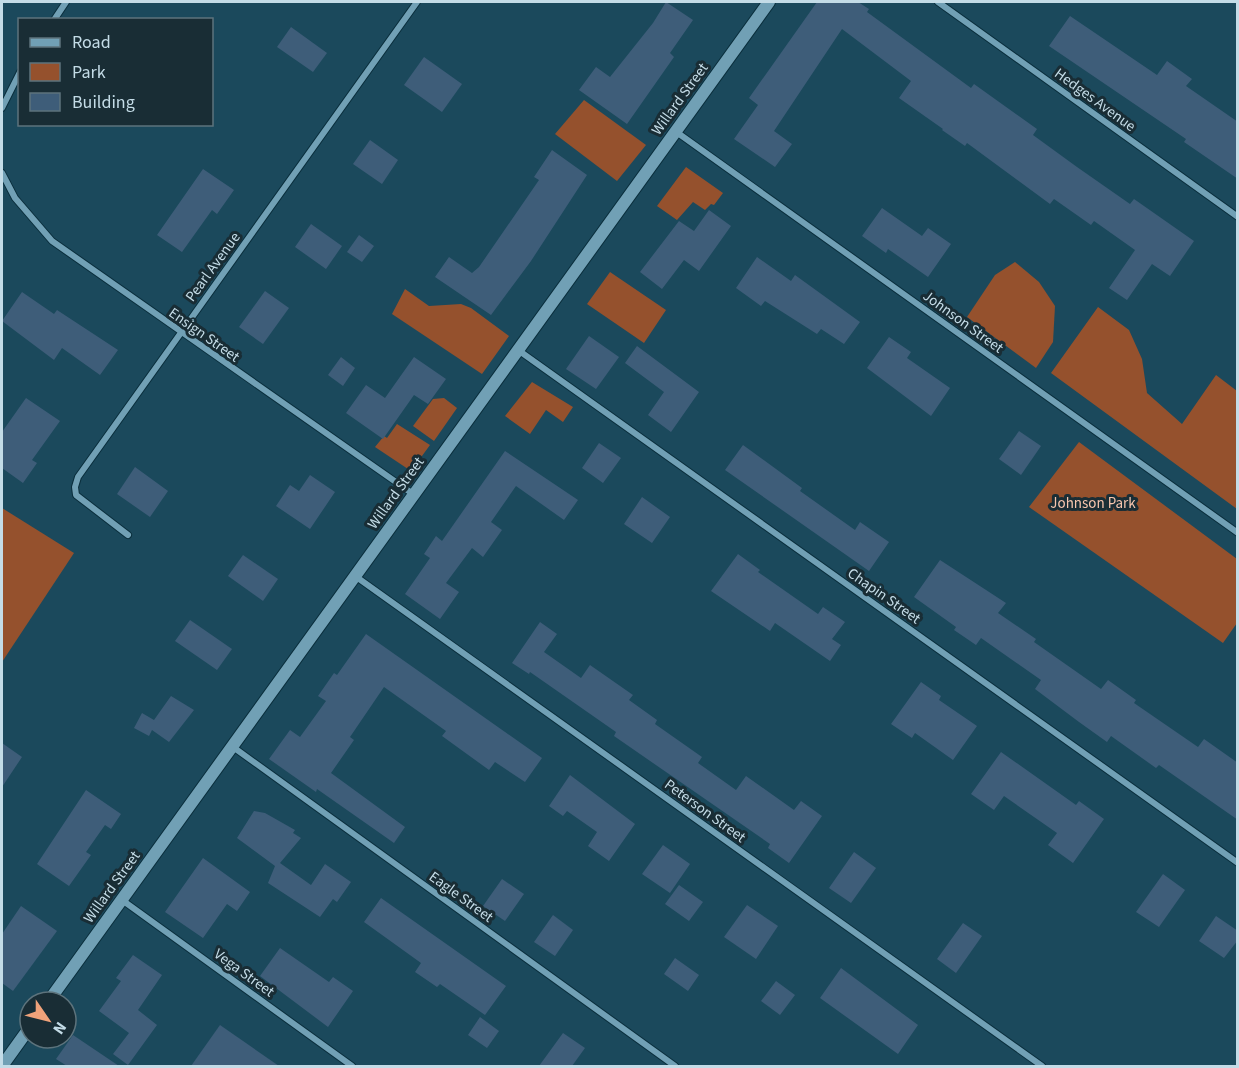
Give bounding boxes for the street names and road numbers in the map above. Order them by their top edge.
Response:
street label: Willard Street [647,59,713,139]
street label: Hedges Avenue [1050,63,1140,137]
street label: Pearl Avenue [181,228,245,306]
street label: Johnson Street [918,286,1008,358]
street label: Ensign Street [164,303,244,367]
street label: Willard Street [363,453,429,533]
street label: Chapin Street [843,563,925,629]
street label: Peterson Street [660,774,750,848]
street label: Willard Street [79,847,145,927]
street label: Eagle Street [425,867,497,927]
street label: Vega Street [209,944,279,1002]

